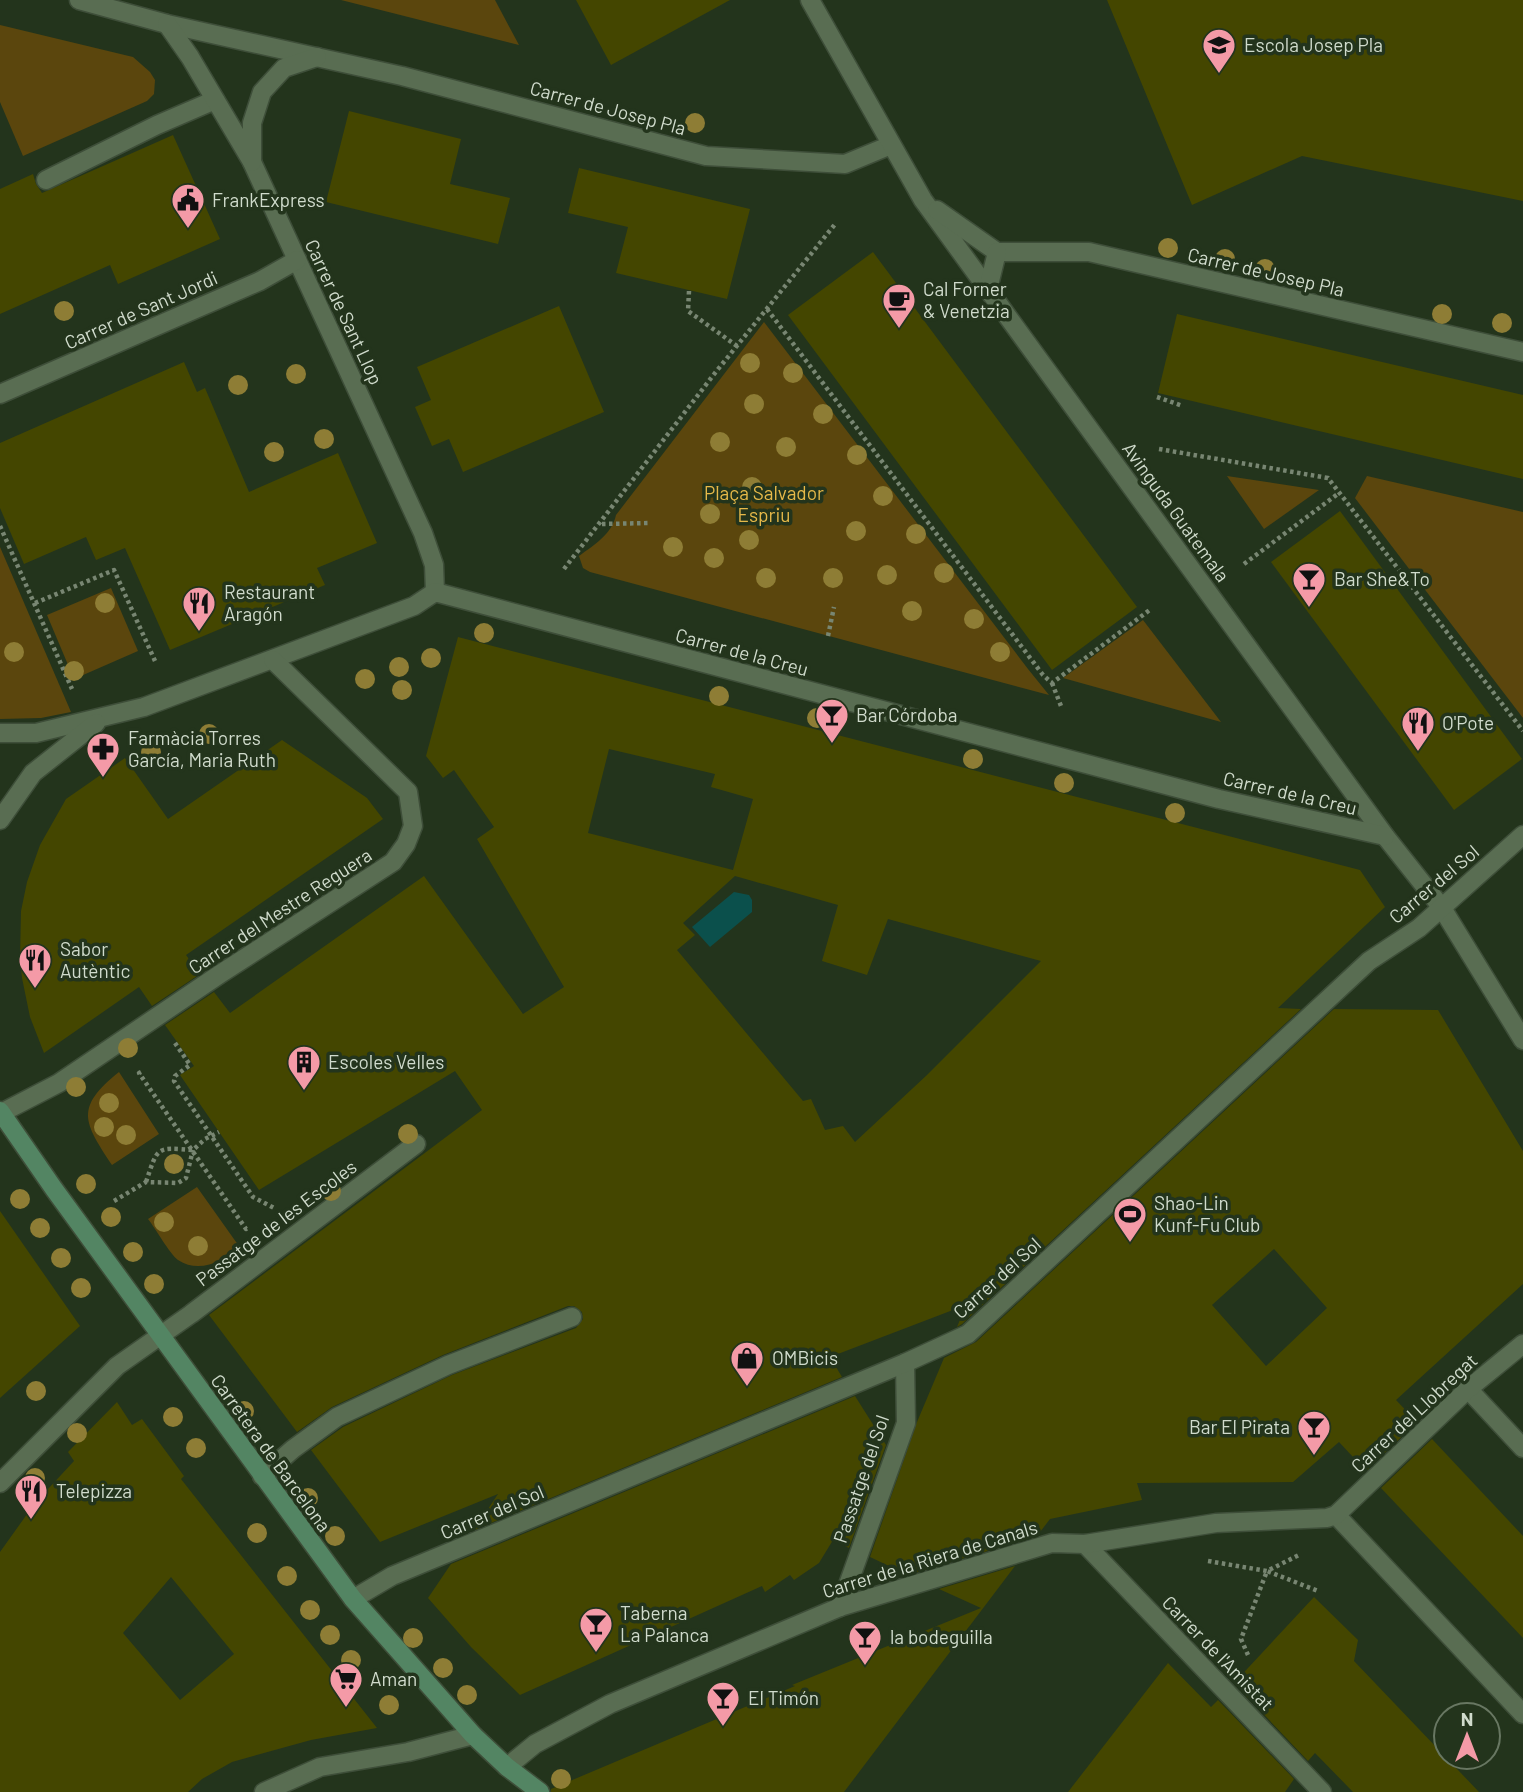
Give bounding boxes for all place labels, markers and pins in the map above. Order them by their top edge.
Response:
school or university icon: Escola Josep Pla [1200,26,1238,75]
place label: Escola Josep Pla [1244,33,1383,56]
public building icon: FrankExpress [169,181,207,230]
place label: FrankExpress [212,188,325,211]
place label: Cal Forner & Venetzia [923,277,1010,322]
cafe icon: Cal Forner & Venetzia [880,281,918,330]
bar icon: Bar She&To [1290,560,1328,609]
place label: Bar She&To [1334,567,1430,590]
place label: Restaurant Aragón [224,580,315,625]
restaurant icon: Restaurant Aragón [180,584,218,633]
bar icon: Bar Córdoba [813,696,851,745]
place label: Bar Córdoba [856,703,958,726]
restaurant icon: O'Pote [1399,704,1437,753]
place label: O'Pote [1442,711,1494,734]
place label: Farmàcia Torres García, Maria Ruth [128,726,276,771]
pharmacy icon: Farmàcia Torres García, Maria Ruth [84,730,122,779]
place label: Sabor Autèntic [60,937,130,982]
restaurant icon: Sabor Autèntic [16,941,54,990]
building icon: Escoles Velles [285,1043,323,1092]
place label: Escoles Velles [328,1050,444,1073]
place label: Shao-Lin Kunf-Fu Club [1154,1191,1260,1236]
sports icon: Shao-Lin Kunf-Fu Club [1111,1195,1149,1244]
shop icon: OMBicis [728,1339,766,1388]
place label: OMBicis [772,1346,838,1369]
bar icon: Bar El Pirata [1295,1408,1333,1457]
place label: Bar El Pirata [1189,1415,1290,1438]
restaurant icon: Telepizza [12,1472,50,1521]
place label: Telepizza [56,1479,132,1502]
place label: Taberna La Palanca [620,1601,709,1646]
bar icon: Taberna La Palanca [577,1605,615,1654]
bar icon: la bodeguilla [846,1618,884,1667]
place label: la bodeguilla [890,1625,993,1648]
supermarket icon: Aman [327,1660,365,1709]
place label: Aman [370,1667,417,1690]
bar icon: El Timón [704,1679,742,1728]
place label: El Timón [748,1686,819,1709]

